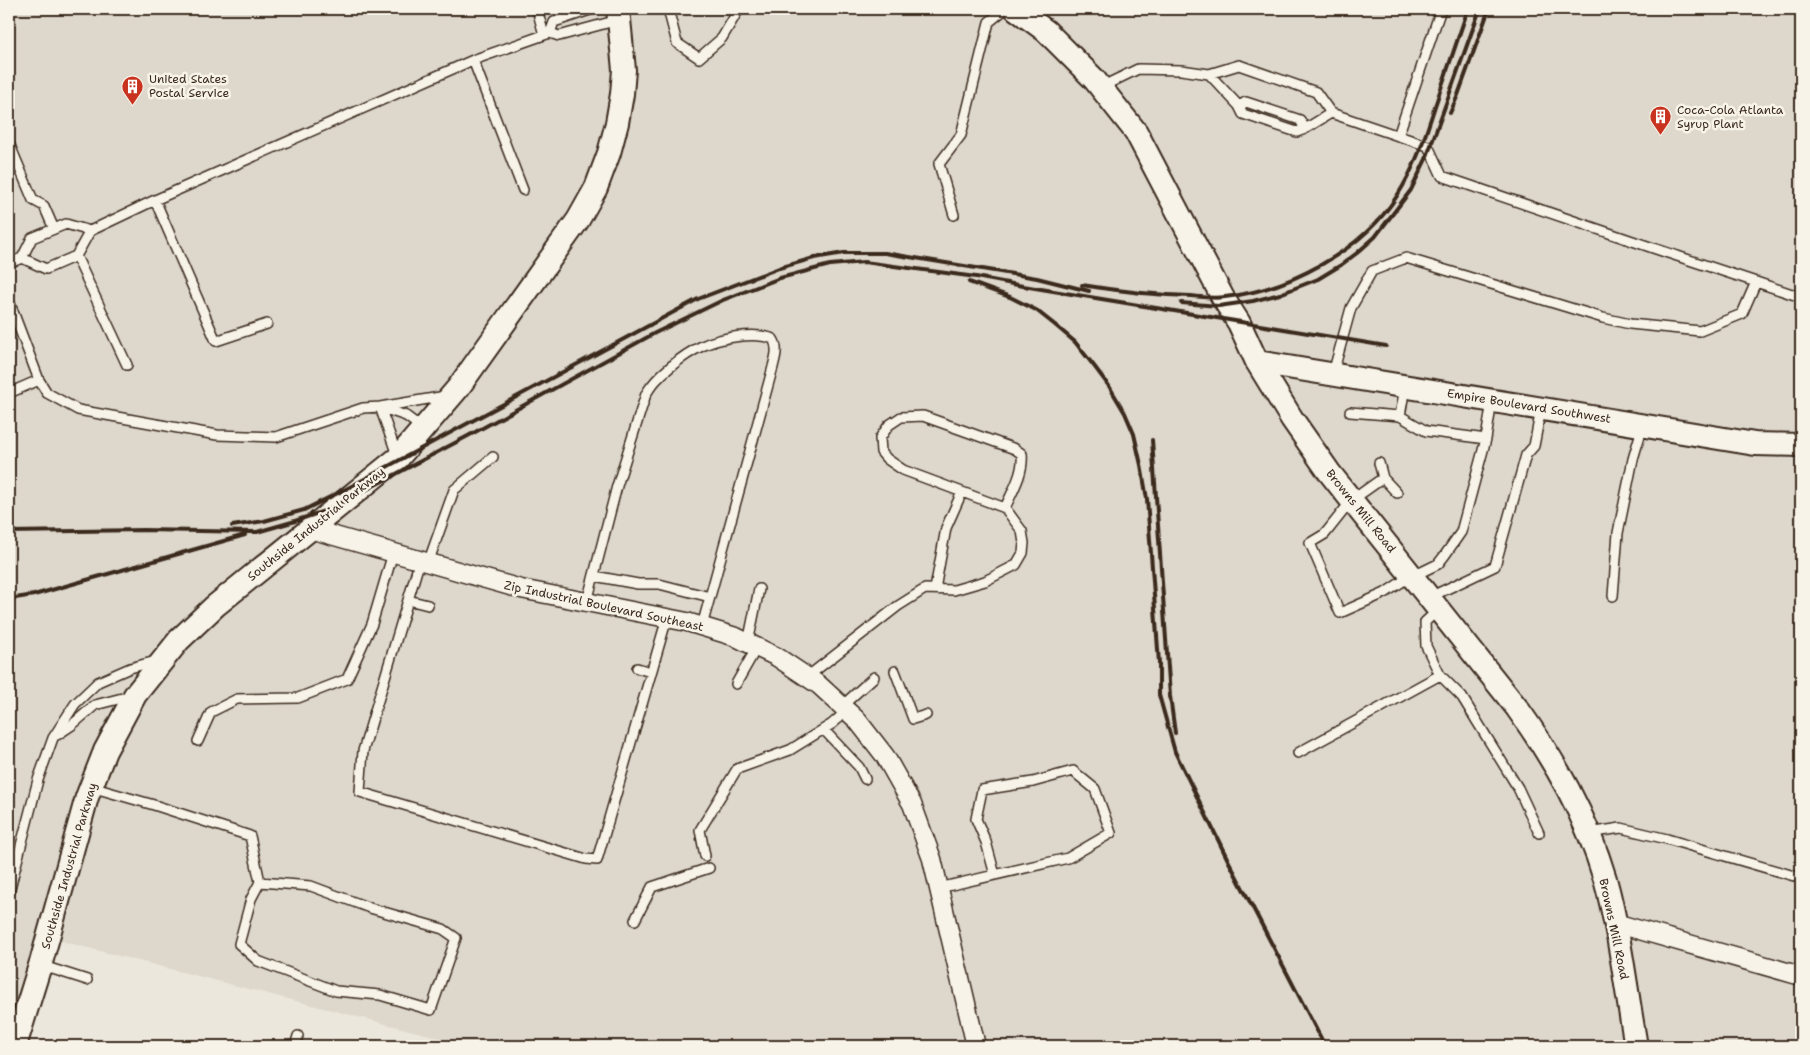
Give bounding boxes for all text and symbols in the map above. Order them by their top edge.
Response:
place label: United States Postal Service [149,71,230,101]
building icon: United States Postal Service [121,74,145,105]
place label: Coca-Cola Atlanta Syrup Plant [1677,102,1784,132]
building icon: Coca-Cola Atlanta Syrup Plant [1649,105,1673,136]
street label: Empire Boulevard Southwest [1446,385,1612,427]
street label: Southside Industrial Parkway [244,463,388,585]
street label: Browns Mill Road [1322,466,1400,556]
street label: Zip Industrial Boulevard Southeast [503,577,705,635]
street label: Southside Industrial Parkway [38,781,101,951]
street label: Browns Mill Road [1595,877,1633,981]

